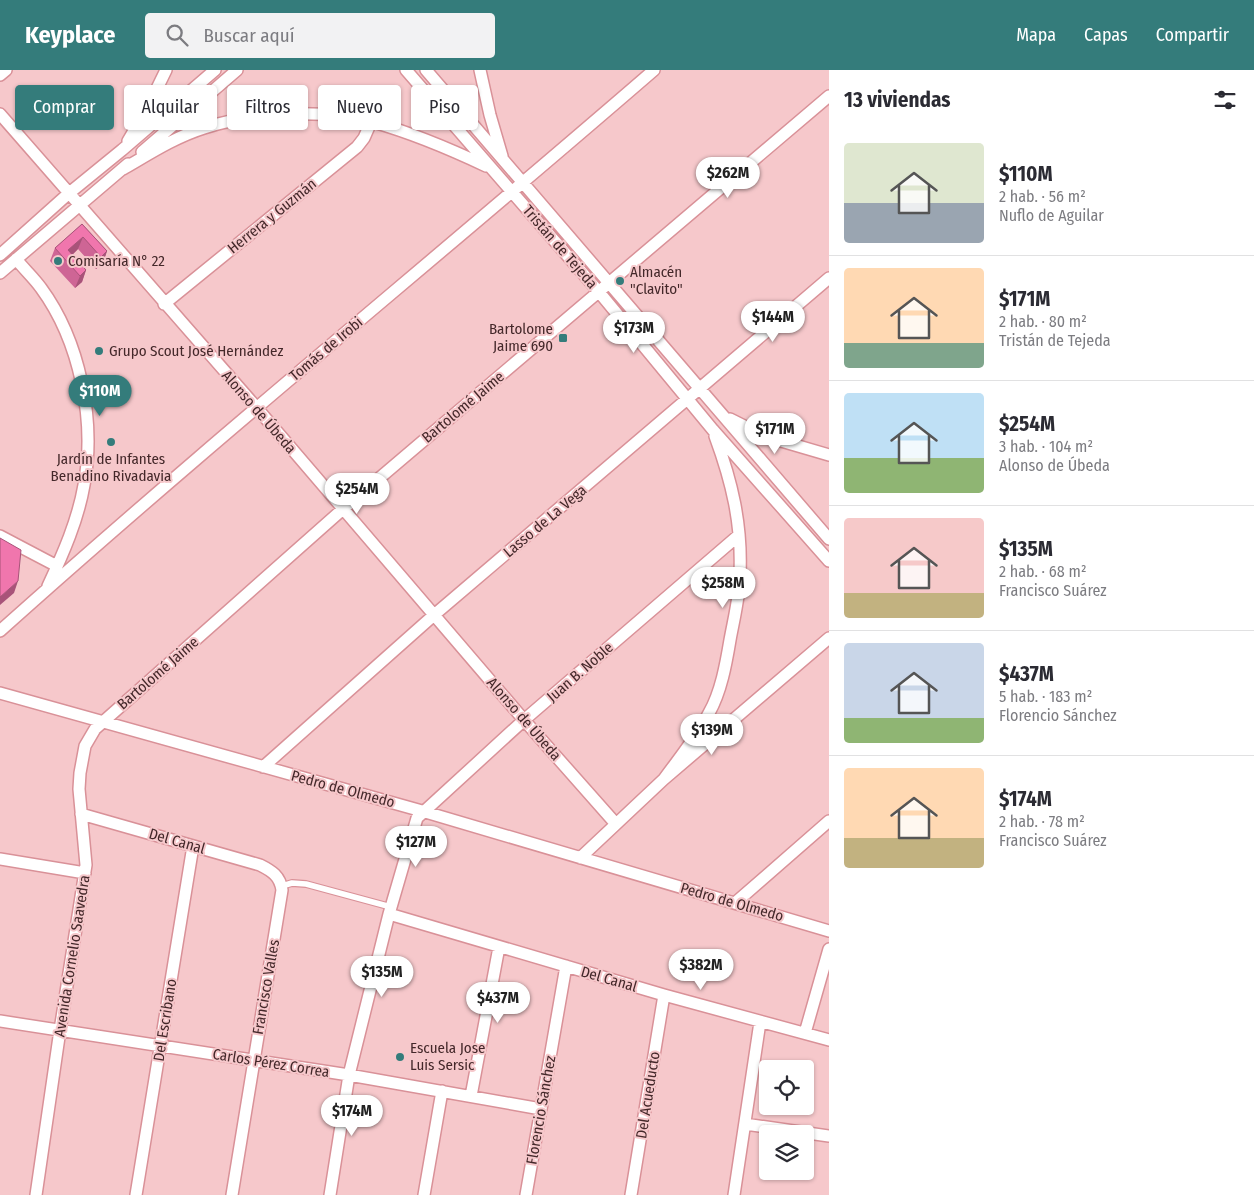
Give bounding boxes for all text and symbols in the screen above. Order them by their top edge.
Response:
search box [145,13,495,58]
text: Keyplace [25,21,115,49]
icon: search [163,21,191,49]
text: Buscar aquí [203,24,294,47]
text: Mapa [1016,24,1056,46]
text: Capas [1084,24,1128,46]
text: Compartir [1156,24,1229,46]
chip: Comprar [15,85,114,130]
chip: Alquilar [124,85,217,130]
chip: Filtros [227,85,308,130]
chip: Nuevo [318,85,401,130]
chip: Piso [411,85,478,130]
icon: filters [1211,86,1239,114]
text: 13 viviendas [844,87,950,113]
pin: $262M [693,156,763,199]
text: $110M [999,161,1053,187]
text: $262M [707,163,749,182]
icon: home [884,163,944,223]
street label: Herrera y Guzmán [224,175,320,257]
text: 2 hab. · 56 m² [999,187,1086,206]
street label: Tristán de Tejeda [519,202,601,292]
text: Nuflo de Aguilar [999,206,1104,225]
place label: Comisaría N° 22 [68,252,165,270]
marker: Comisaría N° 22 [52,255,64,267]
place label: Almacén "Clavito" [630,263,683,298]
marker: Almacén "Clavito" [614,275,626,287]
text: $171M [999,286,1050,312]
icon: home [884,288,944,348]
pin: $144M [738,300,808,343]
text: $144M [752,307,794,326]
pin: $173M [599,312,669,354]
text: 2 hab. · 80 m² [999,312,1087,331]
street label: Tomás de Irobi [286,313,366,385]
text: $173M [614,318,654,337]
place label: Bartolome Jaime 690 [489,320,553,355]
text: Tristán de Tejeda [999,331,1111,350]
marker: Bartolome Jaime 690 [557,332,569,344]
place label: Grupo Scout José Hernández [109,342,283,360]
marker: Grupo Scout José Hernández [93,345,105,357]
street label: Alonso de Úbeda [218,367,300,457]
street label: Bartolomé Jaime [418,367,508,447]
pin: $110M [65,374,135,417]
text: $110M [80,381,120,400]
text: $254M [999,411,1055,437]
pin: $171M [740,412,810,455]
icon: home [884,413,944,473]
text: $171M [755,419,795,438]
marker: Jardín de Infantes Benadino Rivadavia [105,436,117,448]
text: 3 hab. · 104 m² [999,437,1093,456]
place label: Jardín de Infantes Benadino Rivadavia [51,450,171,485]
text: Alonso de Úbeda [999,456,1110,475]
pin: $254M [322,472,392,515]
text: $254M [336,479,378,498]
street label: Lasso de La Vega [500,481,590,561]
text: $135M [999,536,1053,562]
icon: home [884,538,944,598]
text: 2 hab. · 68 m² [999,562,1086,581]
pin: $258M [688,566,758,609]
text: $258M [701,573,745,592]
text: Francisco Suárez [999,581,1107,600]
street label: Bartolomé Jaime [114,633,202,713]
street label: Juan B. Noble [543,638,617,706]
text: $437M [999,661,1054,687]
icon: home [884,663,944,723]
street label: Alonso de Úbeda [483,674,565,764]
text: 5 hab. · 183 m² [999,687,1092,706]
text: Florencio Sánchez [999,706,1117,725]
pin: $139M [677,714,747,756]
text: $139M [691,720,733,739]
street label: Pedro de Olmedo [289,767,397,811]
text: $174M [999,786,1052,812]
icon: home [884,788,944,848]
text: 2 hab. · 78 m² [999,812,1085,831]
street label: Del Canal [147,824,207,858]
pin: $127M [381,826,451,868]
text: Francisco Suárez [999,831,1107,850]
text: $127M [396,832,436,851]
street label: Avenida Cornelio Saavedra [50,874,94,1038]
street label: Pedro de Olmedo [678,879,786,925]
street label: Francisco Valles [249,938,283,1036]
pin: $382M [666,948,736,991]
text: $382M [680,955,722,974]
pin: $135M [347,956,417,998]
text: $135M [361,962,403,981]
street label: Del Canal [579,962,639,996]
street label: Del Escribano [150,977,180,1063]
pin: $437M [463,982,533,1024]
text: $437M [477,988,519,1007]
place label: Escuela Jose Luis Sersic [410,1039,485,1074]
street label: Carlos Pérez Correa [211,1045,331,1081]
street label: Del Acueducto [632,1050,664,1140]
marker: Escuela Jose Luis Sersic [394,1051,406,1063]
street label: Florencio Sánchez [523,1054,559,1166]
map controls [759,1060,814,1180]
button: locate [759,1060,814,1115]
pin: $174M [317,1094,387,1137]
text: $174M [332,1101,372,1120]
button: layers [759,1125,814,1180]

